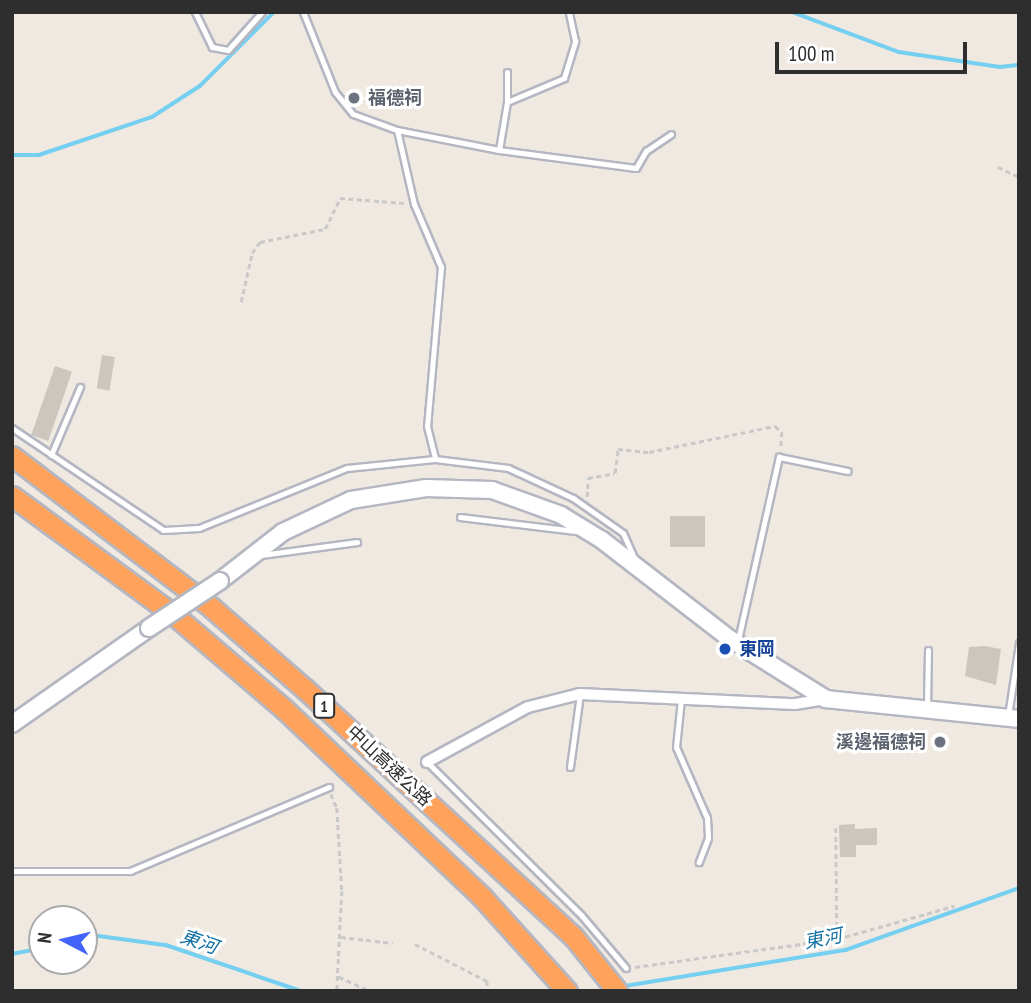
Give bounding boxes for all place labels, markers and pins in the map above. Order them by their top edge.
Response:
place label: 福德祠 [368,87,422,109]
marker: 福德祠 [346,90,362,106]
place label: 東岡 [739,638,775,660]
marker: 東岡 [717,641,733,657]
place label: 溪邊福德祠 [836,731,926,753]
marker: 溪邊福德祠 [932,734,948,750]

